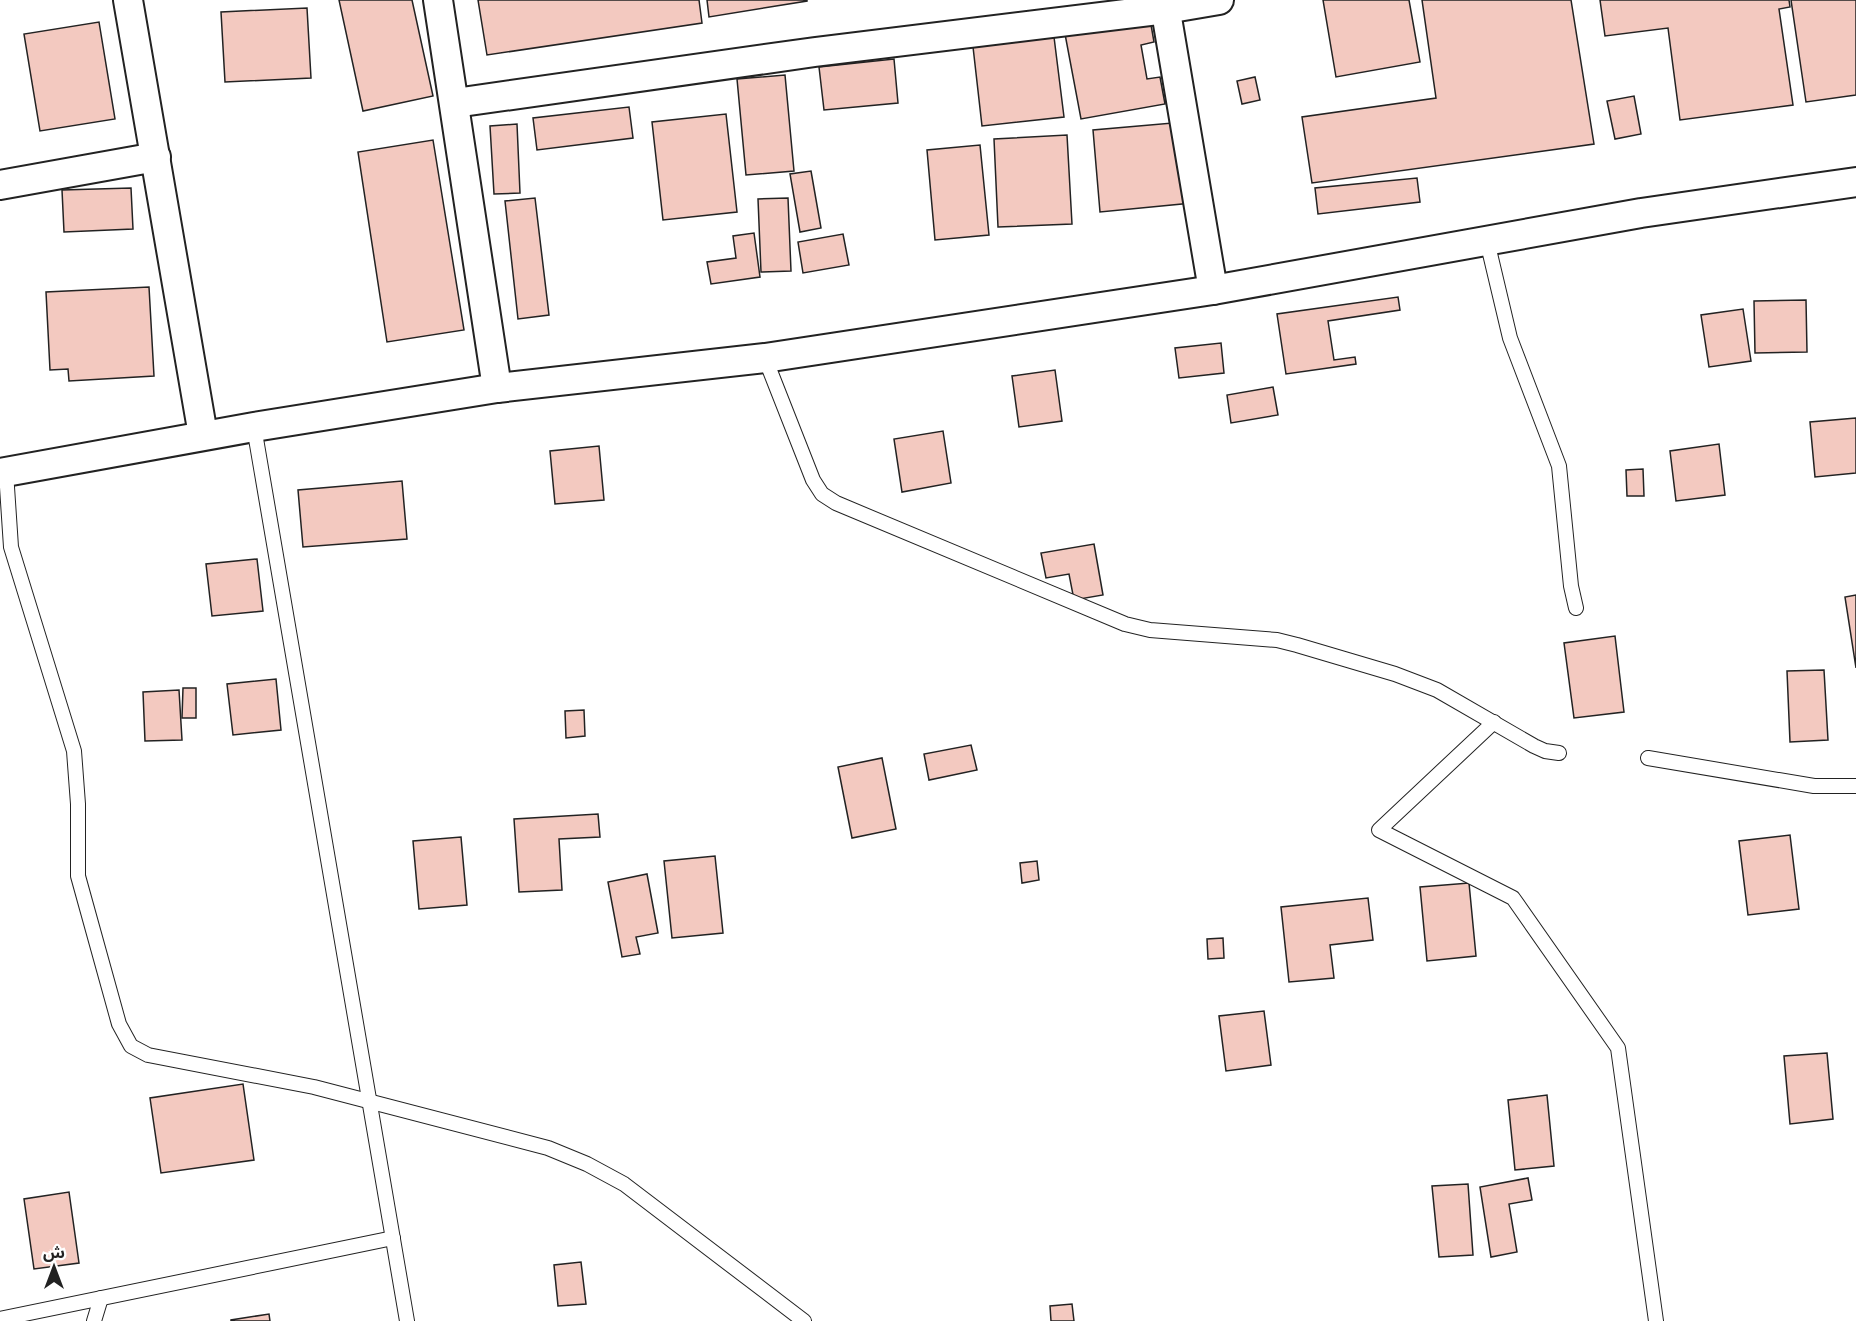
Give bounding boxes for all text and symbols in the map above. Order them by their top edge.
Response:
north arrow [24,1237,84,1297]
text: ش [43,1243,65,1263]

